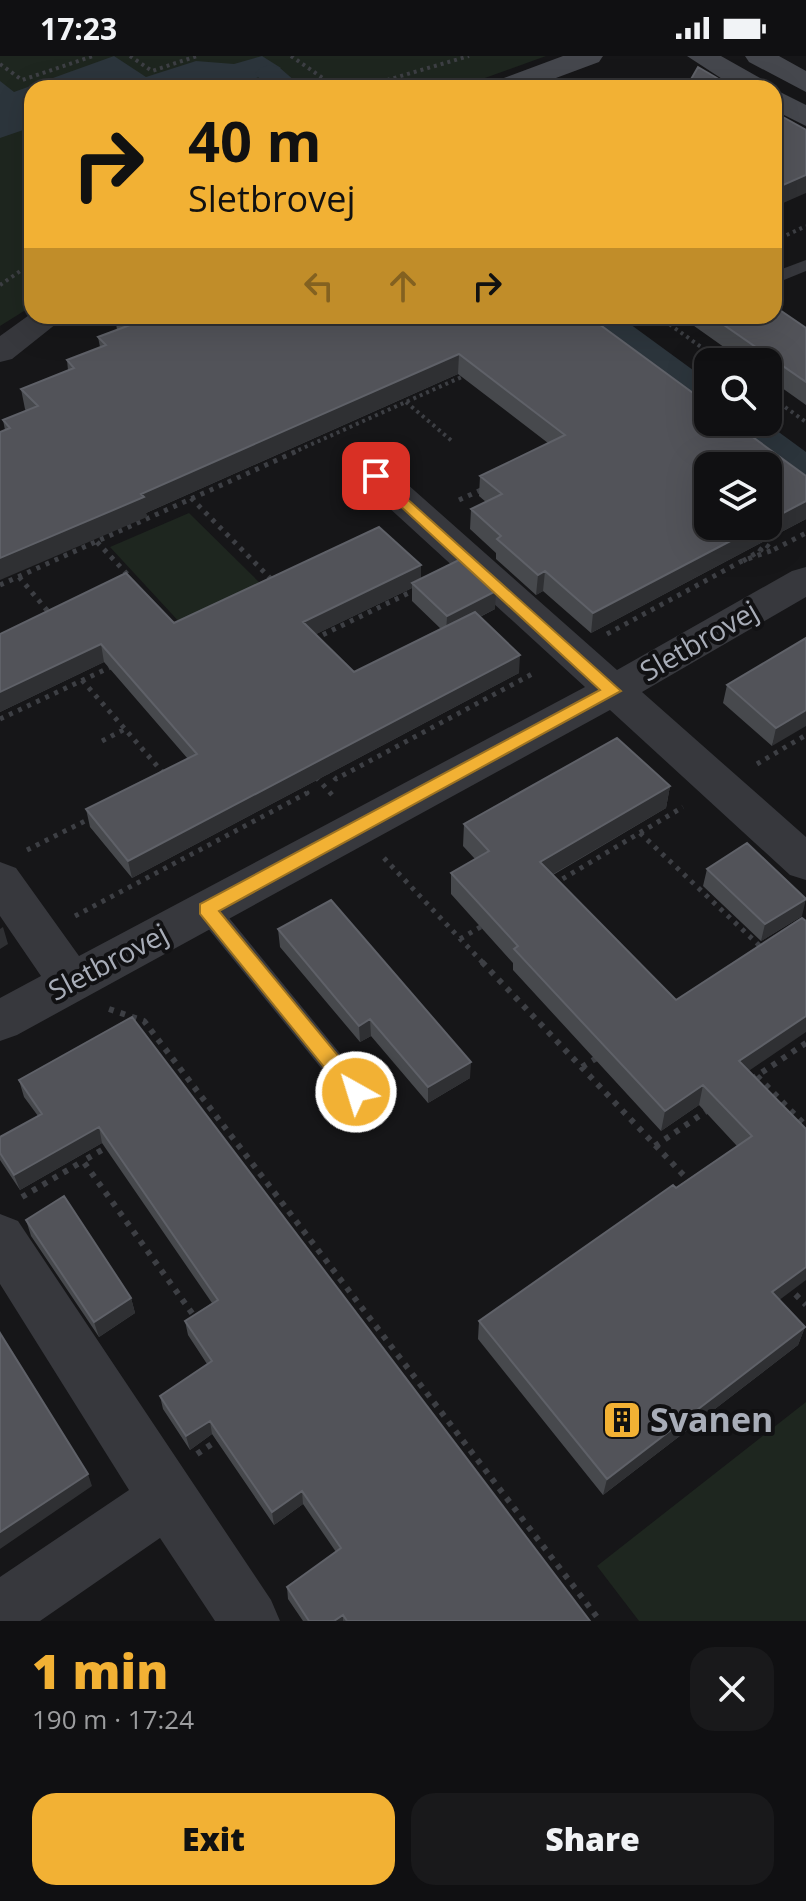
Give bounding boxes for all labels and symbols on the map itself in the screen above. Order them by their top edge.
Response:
pin [342,442,410,510]
street label: Sletbrovej [633,591,764,689]
street label: Sletbrovej [41,914,174,1008]
position arrow [314,1050,398,1134]
place label: Svanen [650,1396,773,1442]
building icon: Svanen [601,1399,643,1441]

